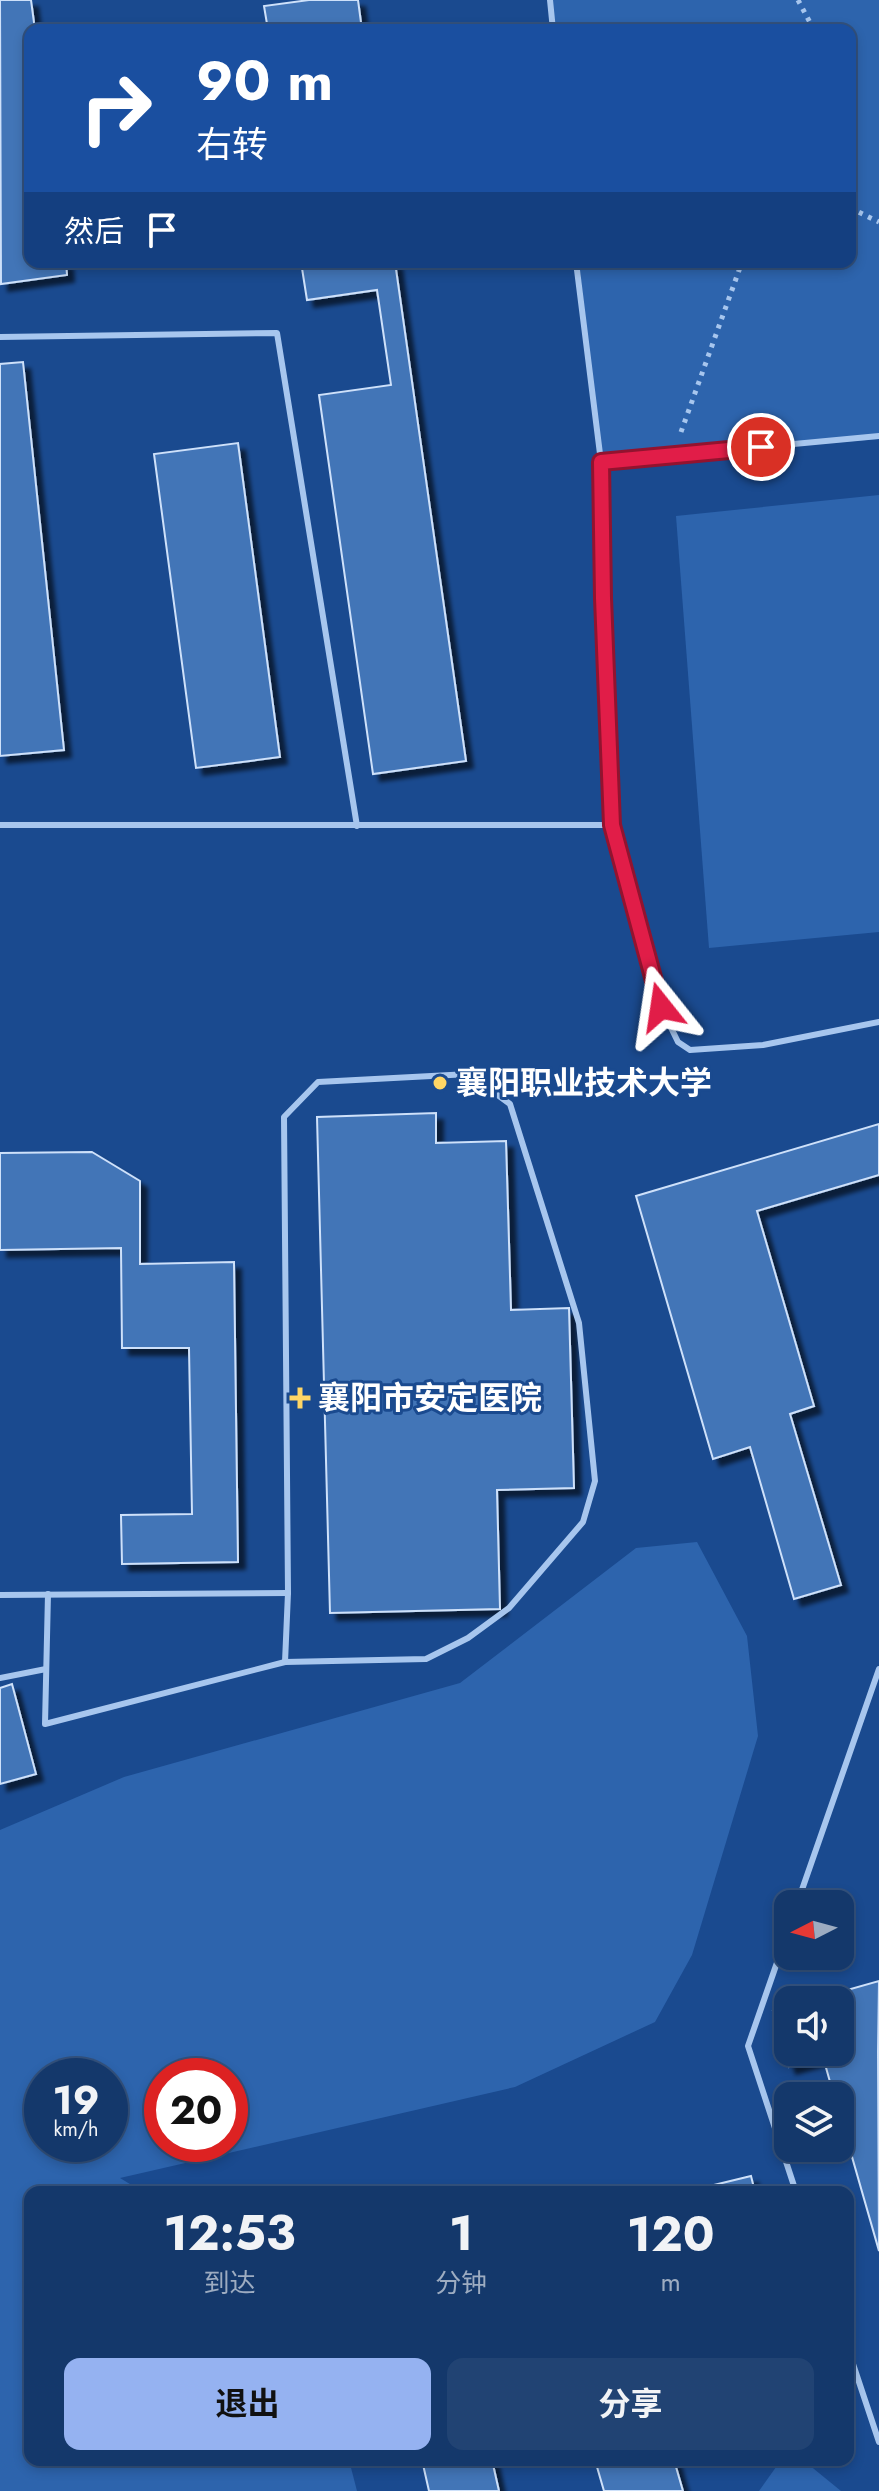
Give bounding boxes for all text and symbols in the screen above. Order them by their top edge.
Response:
text: 90 m [196,40,333,121]
icon: right [64,56,168,160]
text: 右转 [196,118,268,170]
icon: arrive [140,208,184,252]
text: 然后 [64,210,124,253]
pin [727,413,795,481]
icon: arrive [739,425,783,469]
position arrow [619,965,703,1049]
place label: 襄阳职业技术大学 [456,1060,712,1106]
marker: 襄阳职业技术大学 [431,1074,449,1092]
place label: 襄阳市安定医院 [318,1375,542,1421]
marker: 襄阳市安定医院 [289,1387,311,1409]
north arrow [774,1890,854,1970]
map controls [774,1890,854,2162]
button: sound [774,1986,854,2066]
speed limit sign: 20 [144,2058,248,2162]
text: 19 [52,2071,100,2129]
button: layers [774,2082,854,2162]
text: km/h [53,2115,99,2144]
text: 12:53 [164,2199,296,2268]
text: 1 [449,2199,473,2268]
text: 120 [627,2200,714,2269]
text: m [660,2263,681,2301]
text: 到达 [204,2264,256,2302]
text: 分钟 [435,2264,487,2302]
button: 退出 [64,2358,431,2450]
button: 分享 [447,2358,814,2450]

